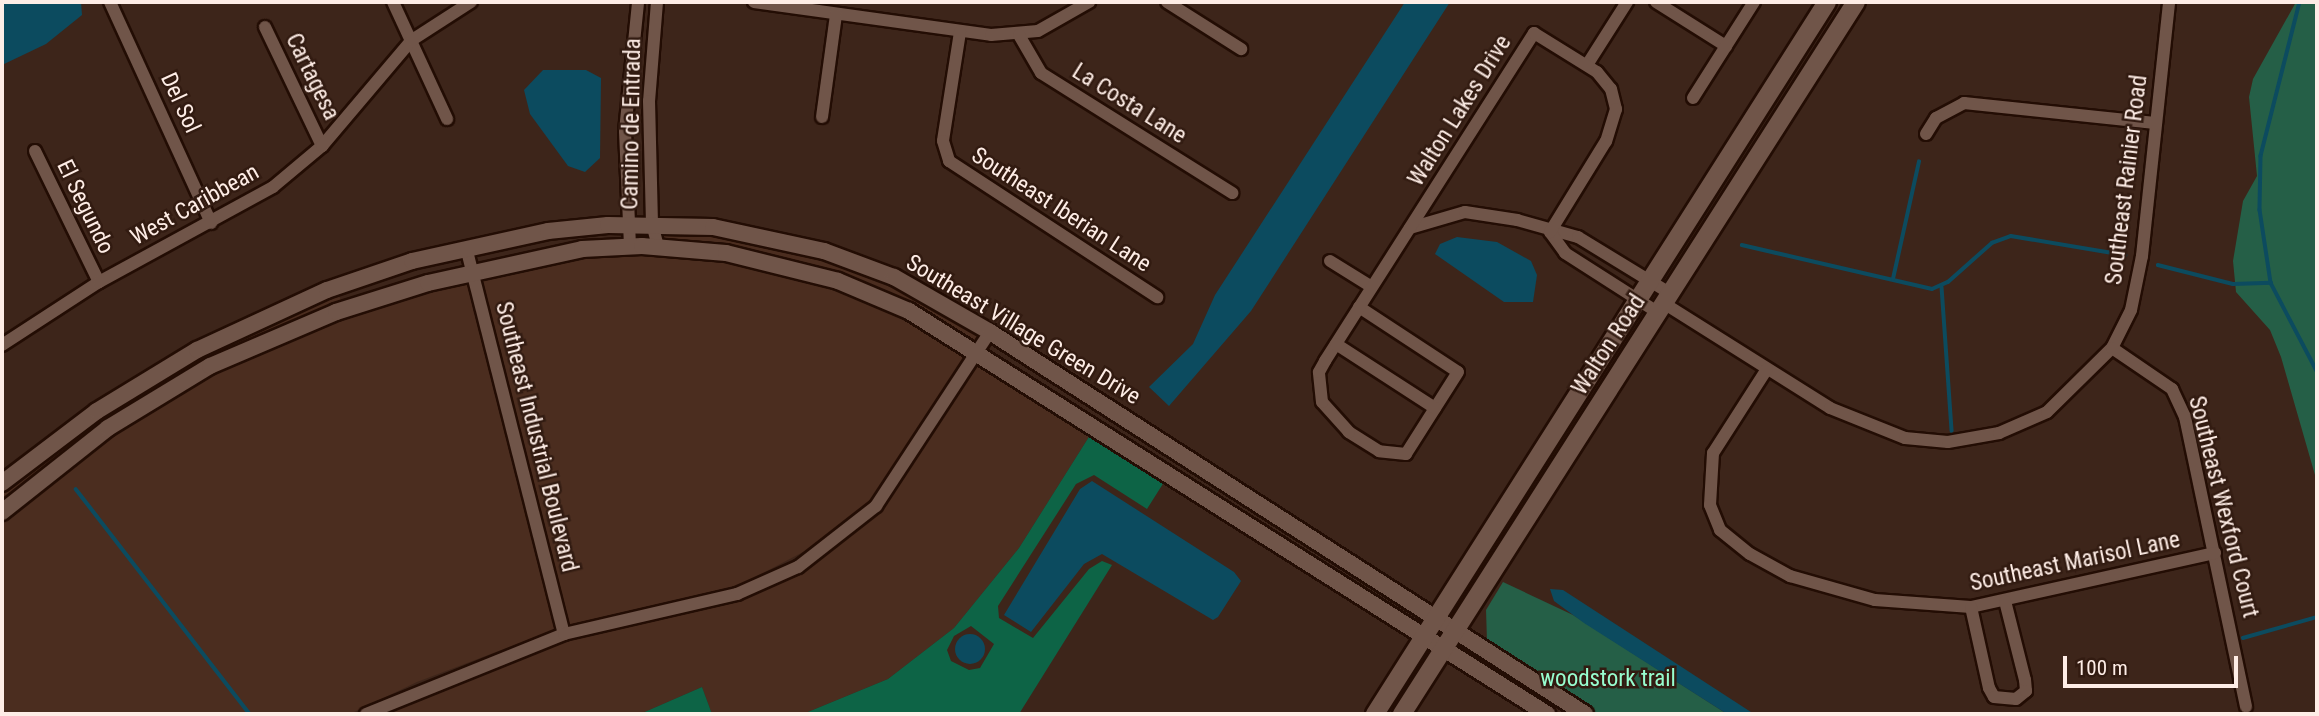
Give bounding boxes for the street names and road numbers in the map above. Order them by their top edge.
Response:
street label: Cartagesa [279,29,345,125]
street label: Walton Lakes Drive [1403,31,1517,191]
street label: Camino de Entrada [617,38,647,210]
street label: La Costa Lane [1067,58,1191,150]
street label: Del Sol [154,69,206,137]
street label: Southeast Rainier Road [2100,74,2154,286]
street label: Southeast Iberian Lane [966,142,1156,278]
street label: El Segundo [50,155,120,259]
street label: West Caribbean [126,158,264,252]
street label: Southeast Village Green Drive [901,249,1145,411]
street label: Walton Road [1566,290,1652,400]
street label: Southeast Industrial Boulevard [489,299,583,575]
street label: Southeast Wexford Court [2182,393,2264,621]
street label: Southeast Marisol Lane [1967,526,2183,598]

